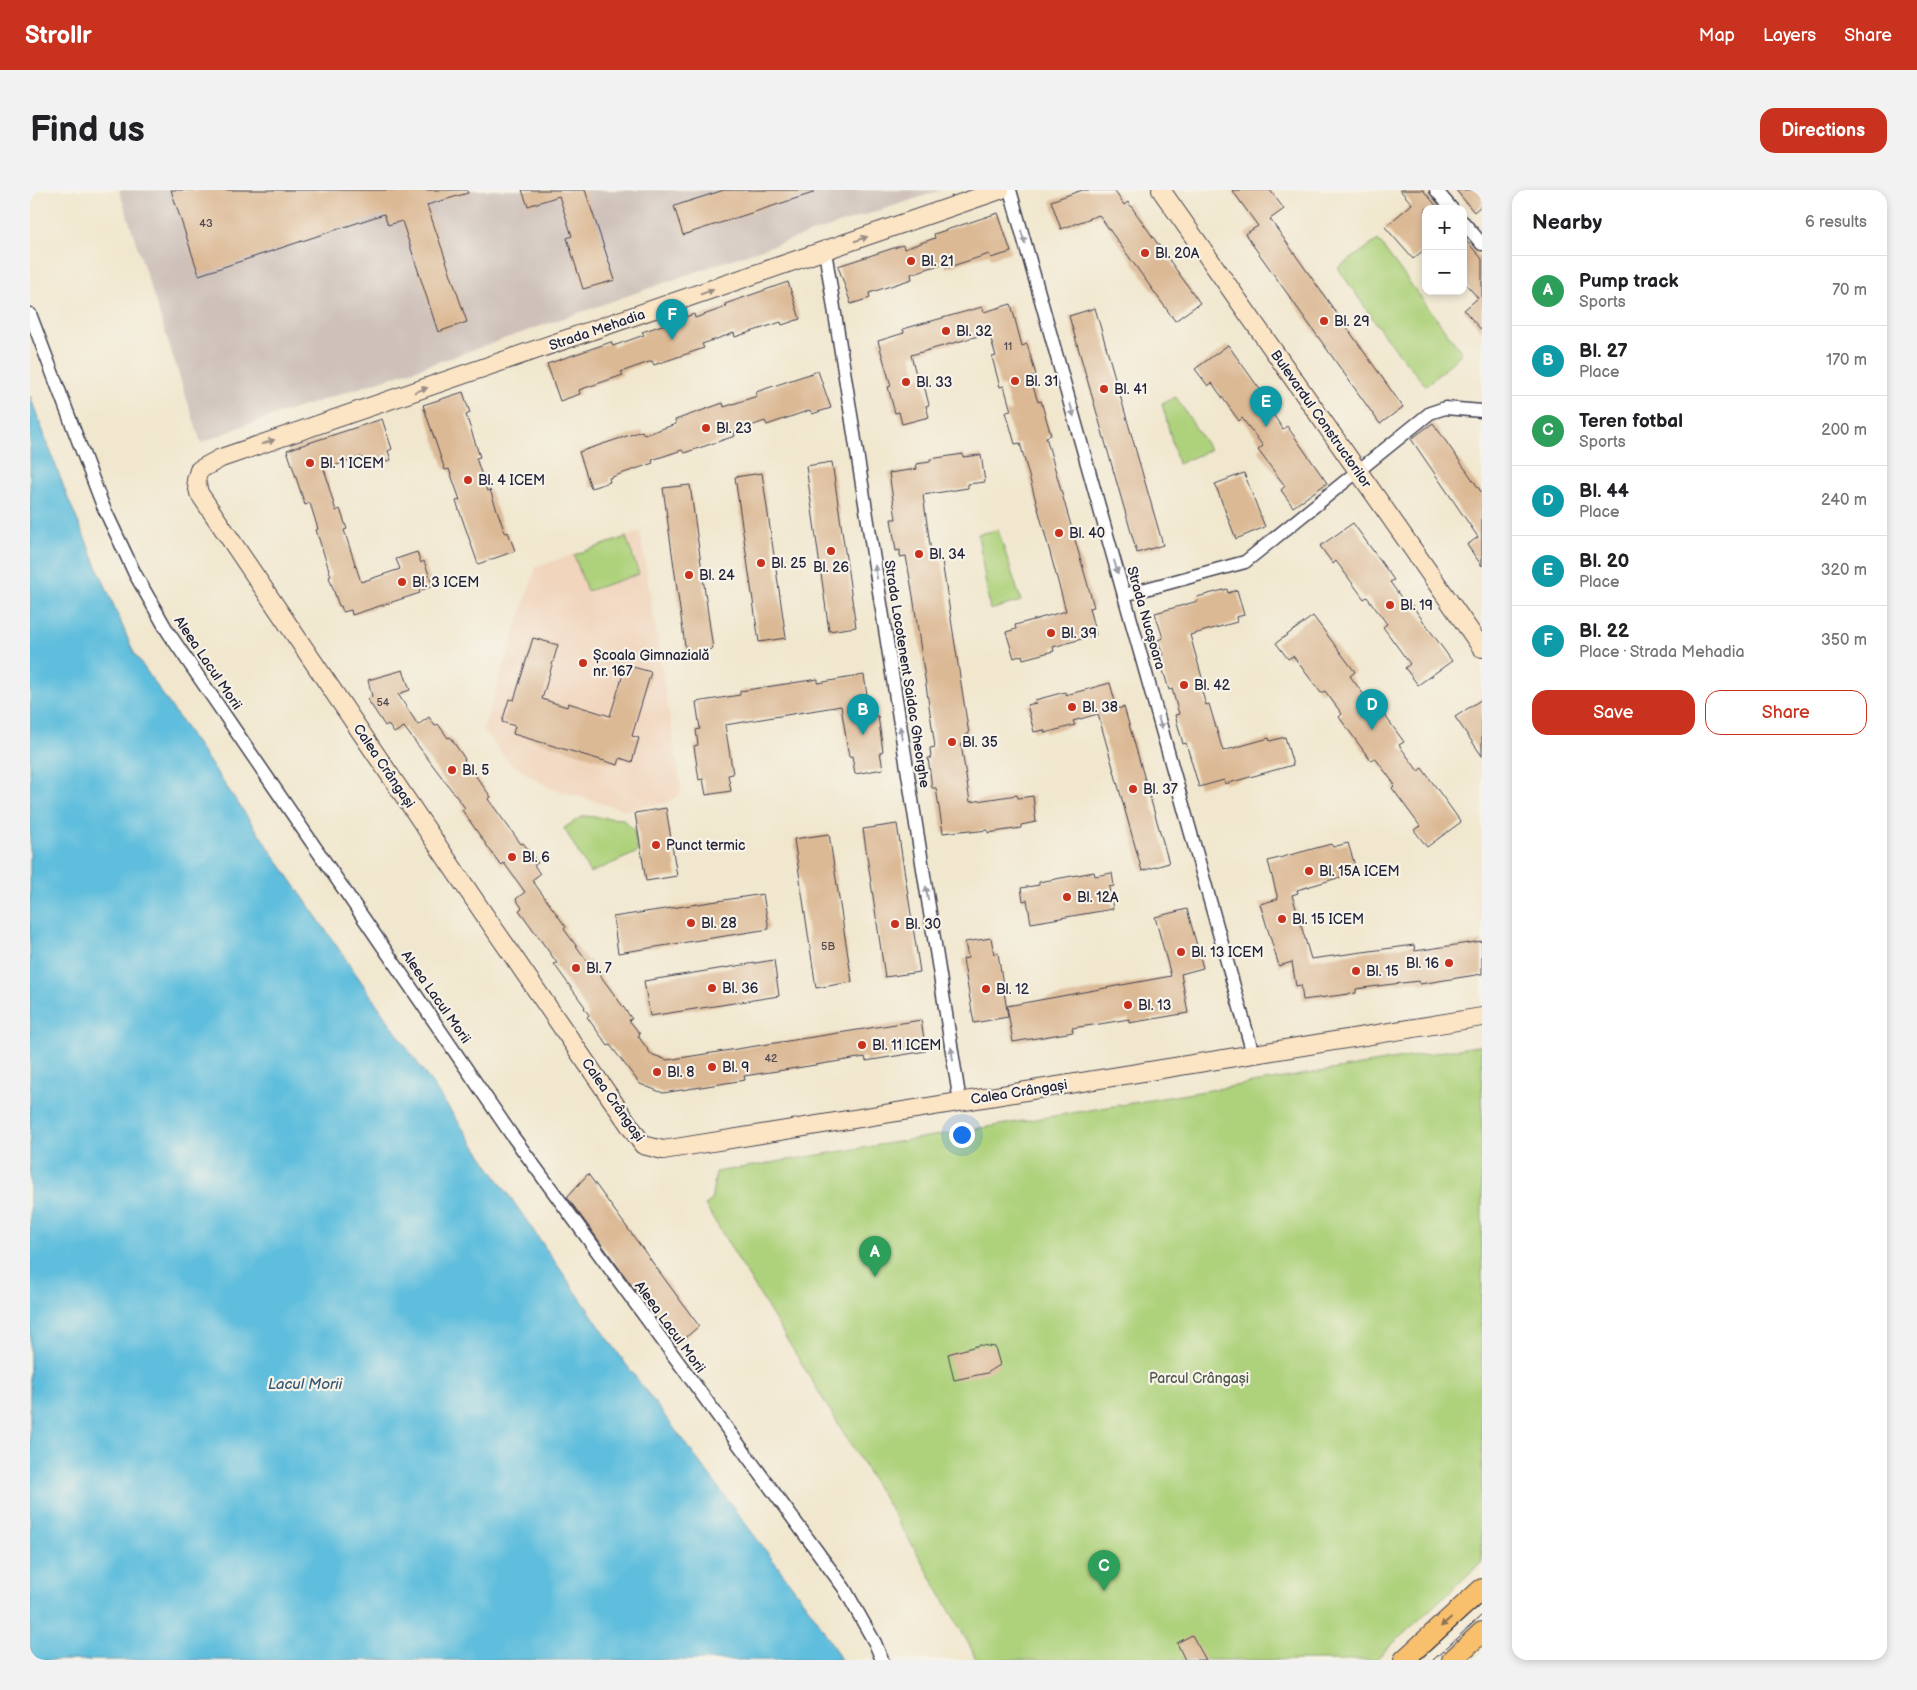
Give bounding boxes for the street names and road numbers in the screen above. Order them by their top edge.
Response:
street label: Strada Mehadia [547,306,647,354]
street label: Bulevardul Constructorilor [1267,347,1376,492]
street label: Strada Locotenent Saidac Gheorghe [881,559,933,789]
street label: Strada Nucșoara [1123,564,1169,672]
street label: Aleea Lacul Morii [170,613,246,713]
street label: Calea Crângași [350,721,418,811]
street label: Aleea Lacul Morii [398,947,474,1047]
street label: Calea Crângași [578,1055,648,1145]
street label: Calea Crângași [969,1076,1069,1108]
street label: Aleea Lacul Morii [631,1278,709,1376]

